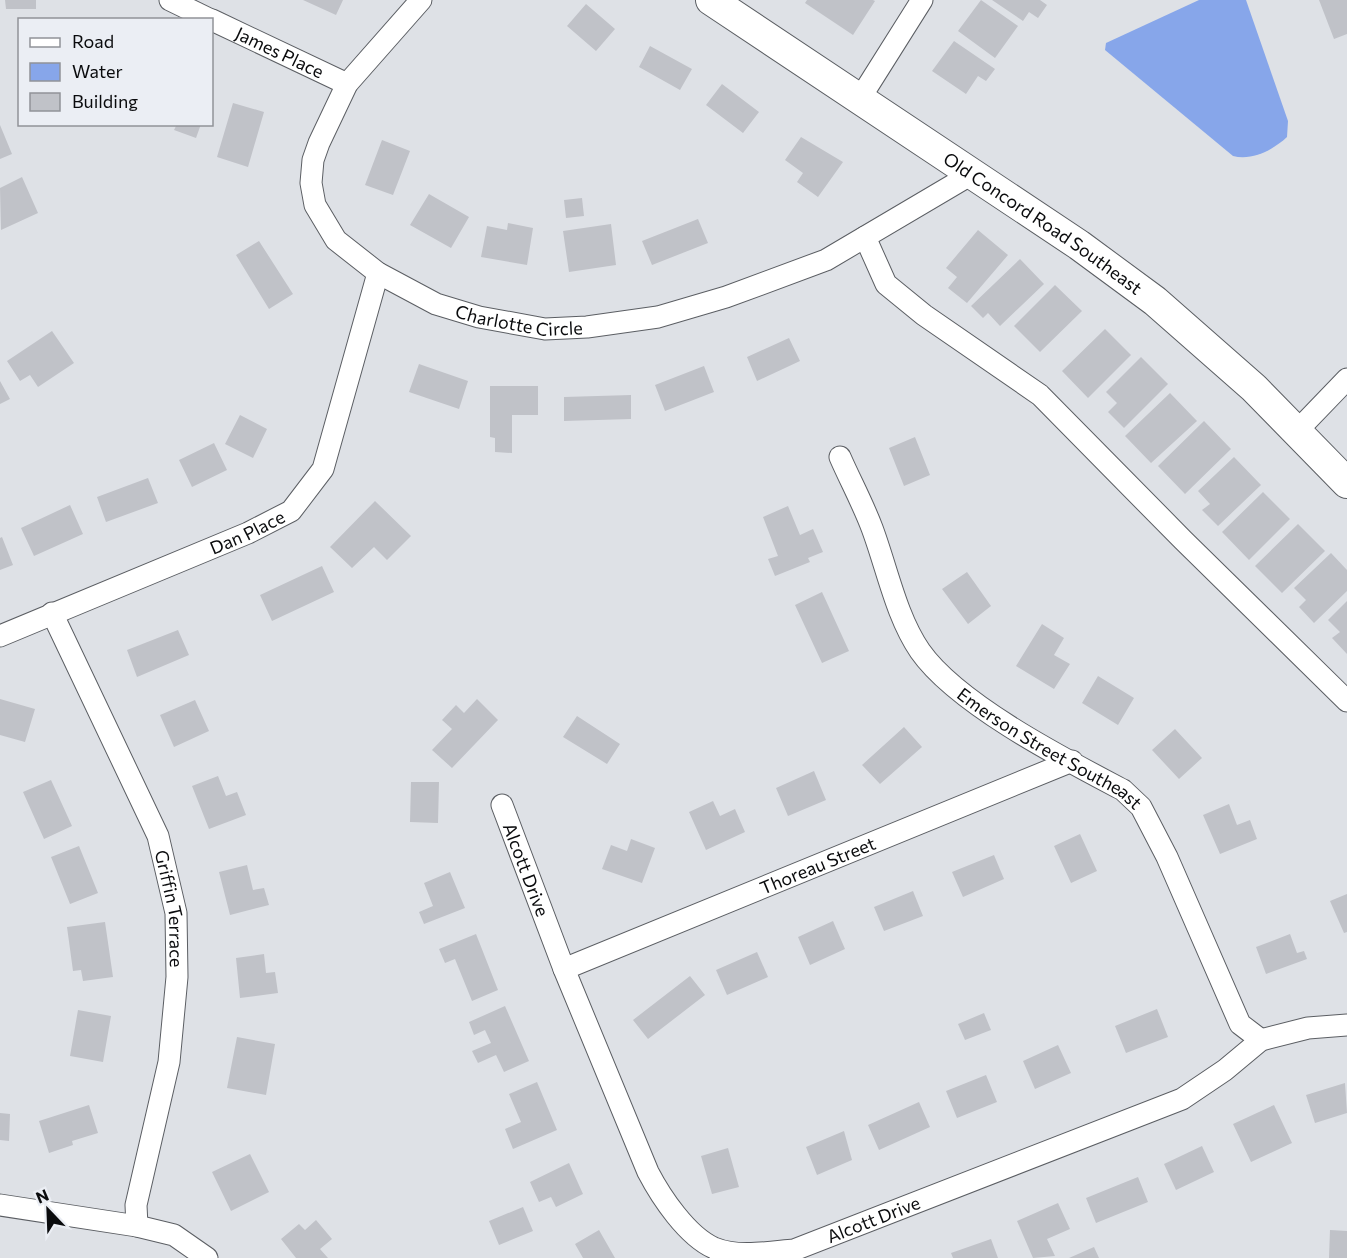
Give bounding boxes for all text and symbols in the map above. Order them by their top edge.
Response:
legend [18,18,213,126]
street label: James Place [232,22,328,82]
text: Road [72,30,114,52]
text: Water [72,60,123,82]
text: Building [72,90,138,112]
street label: Old Concord Road Southeast [940,147,1147,299]
street label: Charlotte Circle [453,299,583,340]
street label: Dan Place [206,505,288,559]
street label: Emerson Street Southeast [953,683,1147,814]
street label: Alcott Drive [499,820,554,919]
street label: Thoreau Street [757,832,879,899]
street label: Griffin Terrace [151,848,188,968]
north arrow [18,1180,78,1240]
text: N [33,1185,51,1207]
street label: Alcott Drive [823,1191,923,1247]

